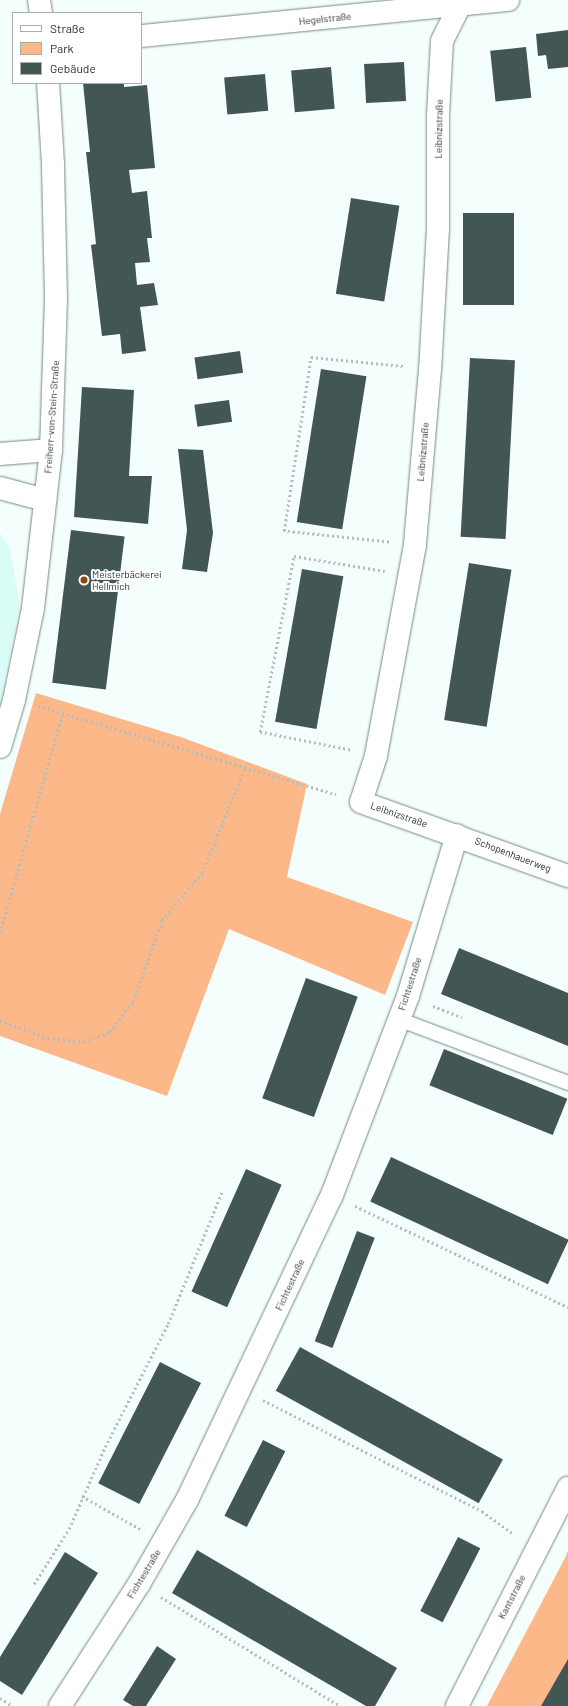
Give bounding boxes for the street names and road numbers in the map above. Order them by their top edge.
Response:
street label: Hegelstraße [298,10,352,28]
street label: Leibnizstraße [432,99,446,159]
street label: Freiherr-von-Stein-Straße [42,360,62,474]
street label: Leibnizstraße [414,422,432,482]
street label: Leibnizstraße [369,800,429,830]
street label: Schopenhauerweg [473,835,553,875]
street label: Fichtestraße [396,956,424,1012]
street label: Fichtestraße [273,1257,307,1313]
street label: Fichtestraße [125,1547,163,1601]
street label: Kantstraße [496,1573,528,1621]

